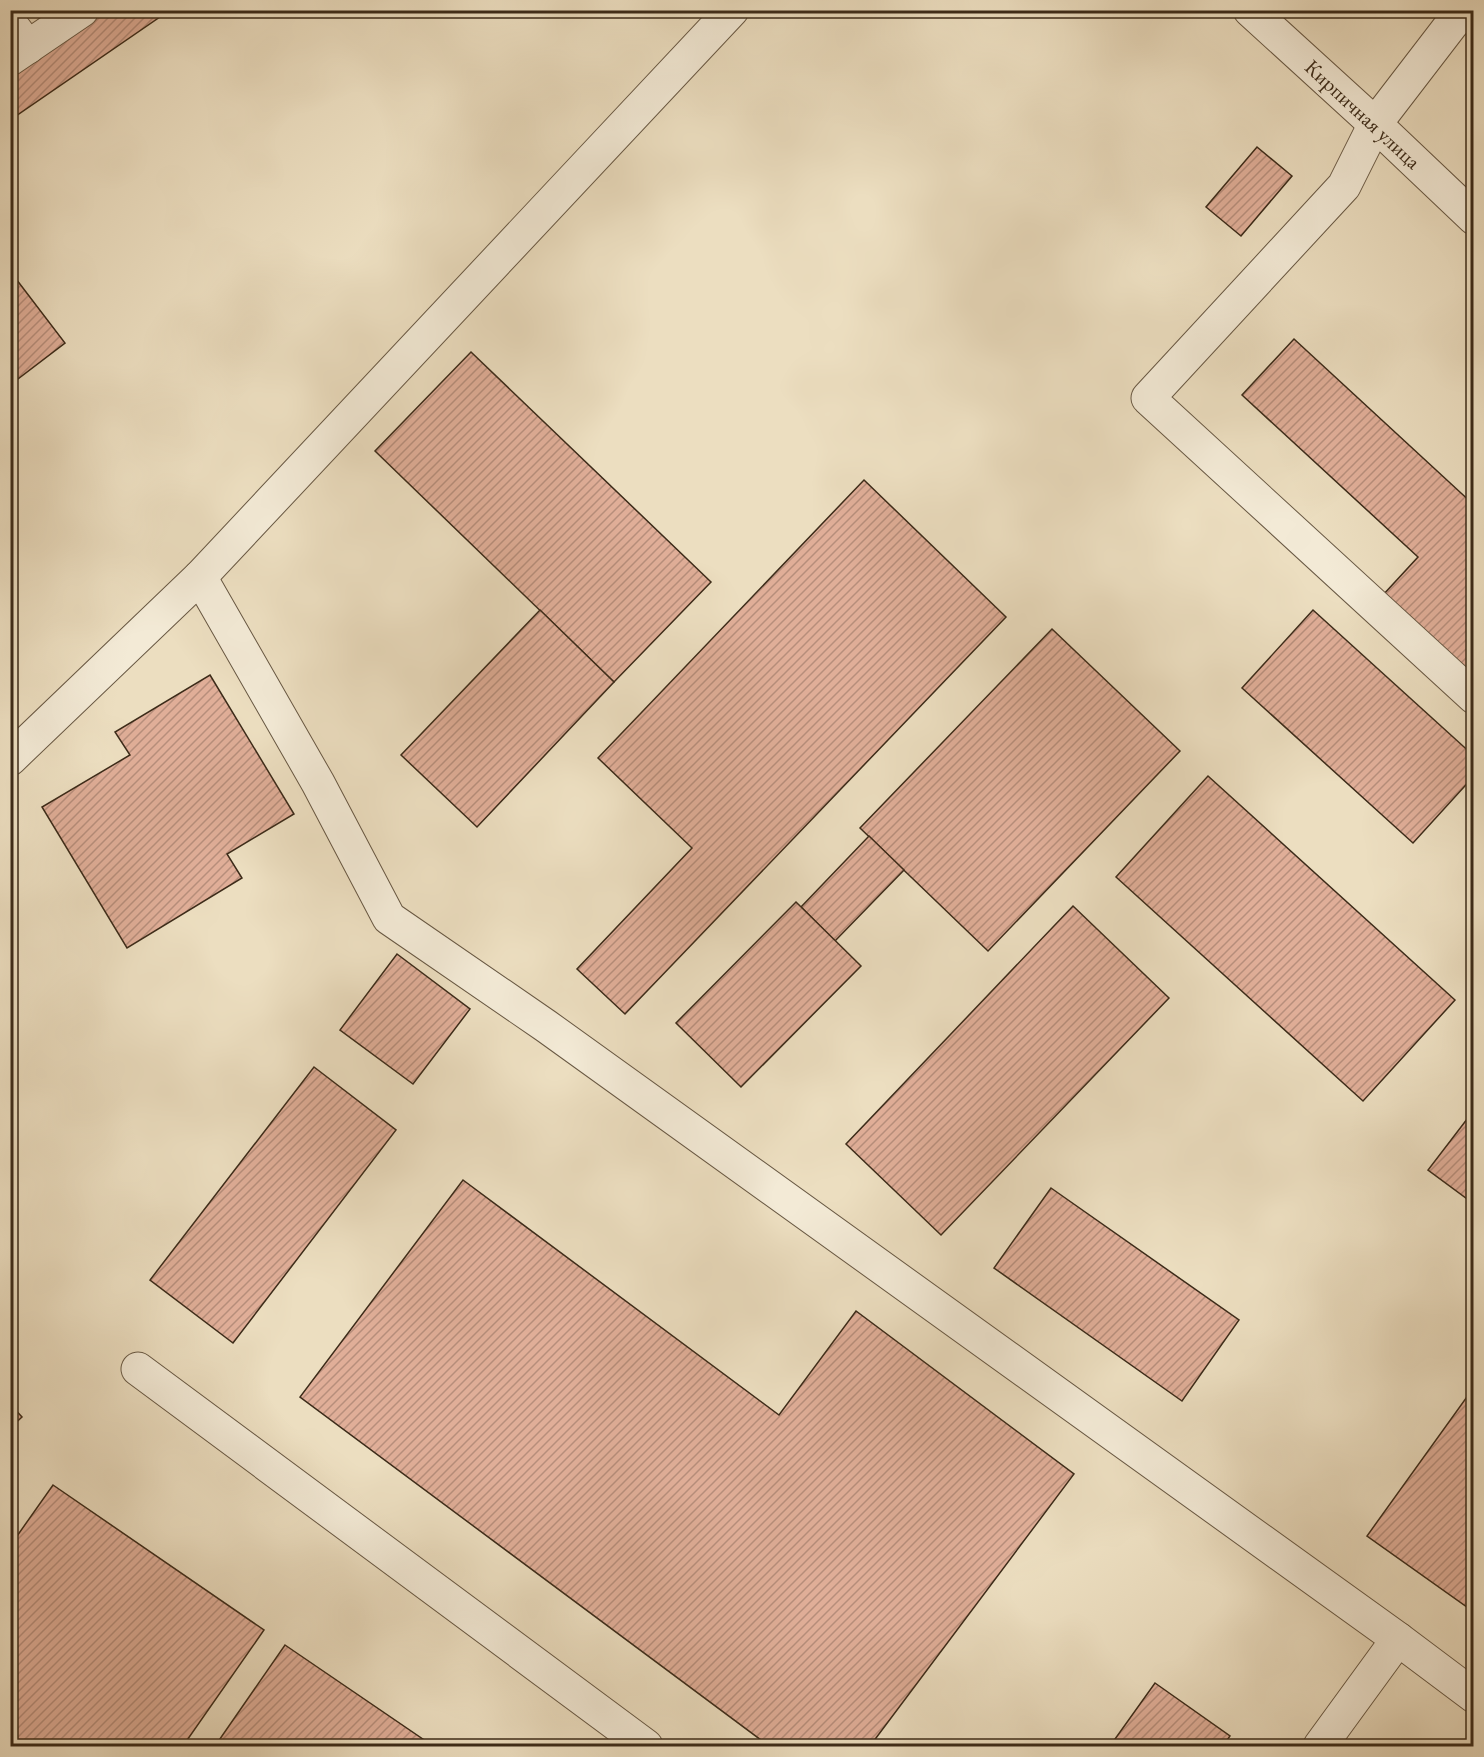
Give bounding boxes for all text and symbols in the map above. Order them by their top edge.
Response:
street label: Кирпичная улица [1299,53,1427,175]

